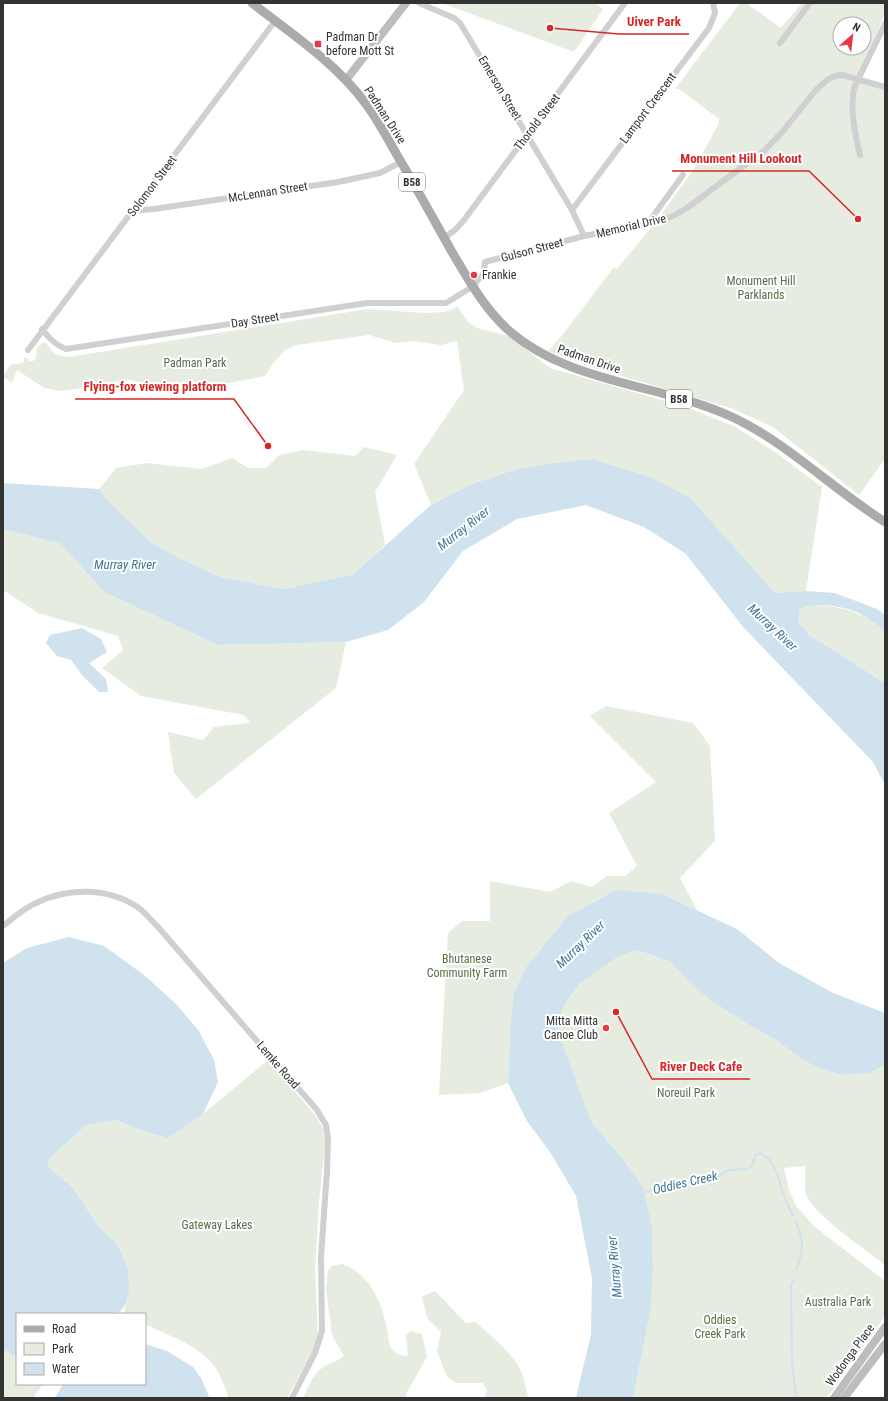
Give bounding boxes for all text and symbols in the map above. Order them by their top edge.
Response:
callout: Uiver Park [619,9,689,34]
text: Uiver Park [627,14,682,29]
north arrow [832,16,872,56]
text: N [850,20,863,35]
place label: Padman Dr before Mott St [326,30,394,58]
marker: Padman Dr before Mott St [313,39,323,49]
street label: Emerson Street [475,53,525,123]
street label: Lamport Crescent [617,70,679,146]
street label: Padman Drive [361,84,409,147]
street label: Thorold Street [511,91,563,153]
callout: Monument Hill Lookout [672,146,809,171]
text: Monument Hill Lookout [680,151,802,166]
street label: Solomon Street [125,152,180,219]
road number: B58 [399,173,425,191]
street label: McLennan Street [227,179,309,205]
street label: Memorial Drive [595,211,668,241]
street label: Gulson Street [499,235,565,265]
place label: Frankie [482,268,517,282]
marker: Frankie [469,270,479,280]
park label: Monument Hill Parklands [726,274,796,302]
street label: Day Street [230,309,280,331]
street label: Padman Drive [556,342,623,376]
park label: Padman Park [163,356,227,370]
callout: Flying-fox viewing platform [75,374,234,399]
text: Flying-fox viewing platform [84,379,226,394]
road number: B58 [666,390,692,408]
water label: Murray River [434,503,493,553]
water label: Murray River [94,557,157,572]
water label: Murray River [745,601,801,655]
water label: Murray River [553,917,609,971]
park label: Bhutanese Community Farm [427,952,507,980]
place label: Mitta Mitta Canoe Club [544,1014,598,1042]
marker: Mitta Mitta Canoe Club [601,1023,611,1033]
street label: Lemke Road [254,1038,302,1092]
callout: River Deck Cafe [652,1054,750,1079]
text: River Deck Cafe [660,1059,742,1074]
park label: Noreuil Park [657,1086,716,1100]
water label: Oddies Creek [651,1168,719,1197]
park label: Gateway Lakes [181,1218,253,1232]
water label: Murray River [604,1234,625,1298]
park label: Australia Park [805,1295,872,1309]
legend [16,1313,146,1385]
park label: Oddies Creek Park [694,1313,746,1341]
street label: Wodonga Place [823,1321,877,1389]
text: Road [52,1322,76,1336]
text: Park [52,1342,74,1356]
text: Water [52,1362,80,1376]

